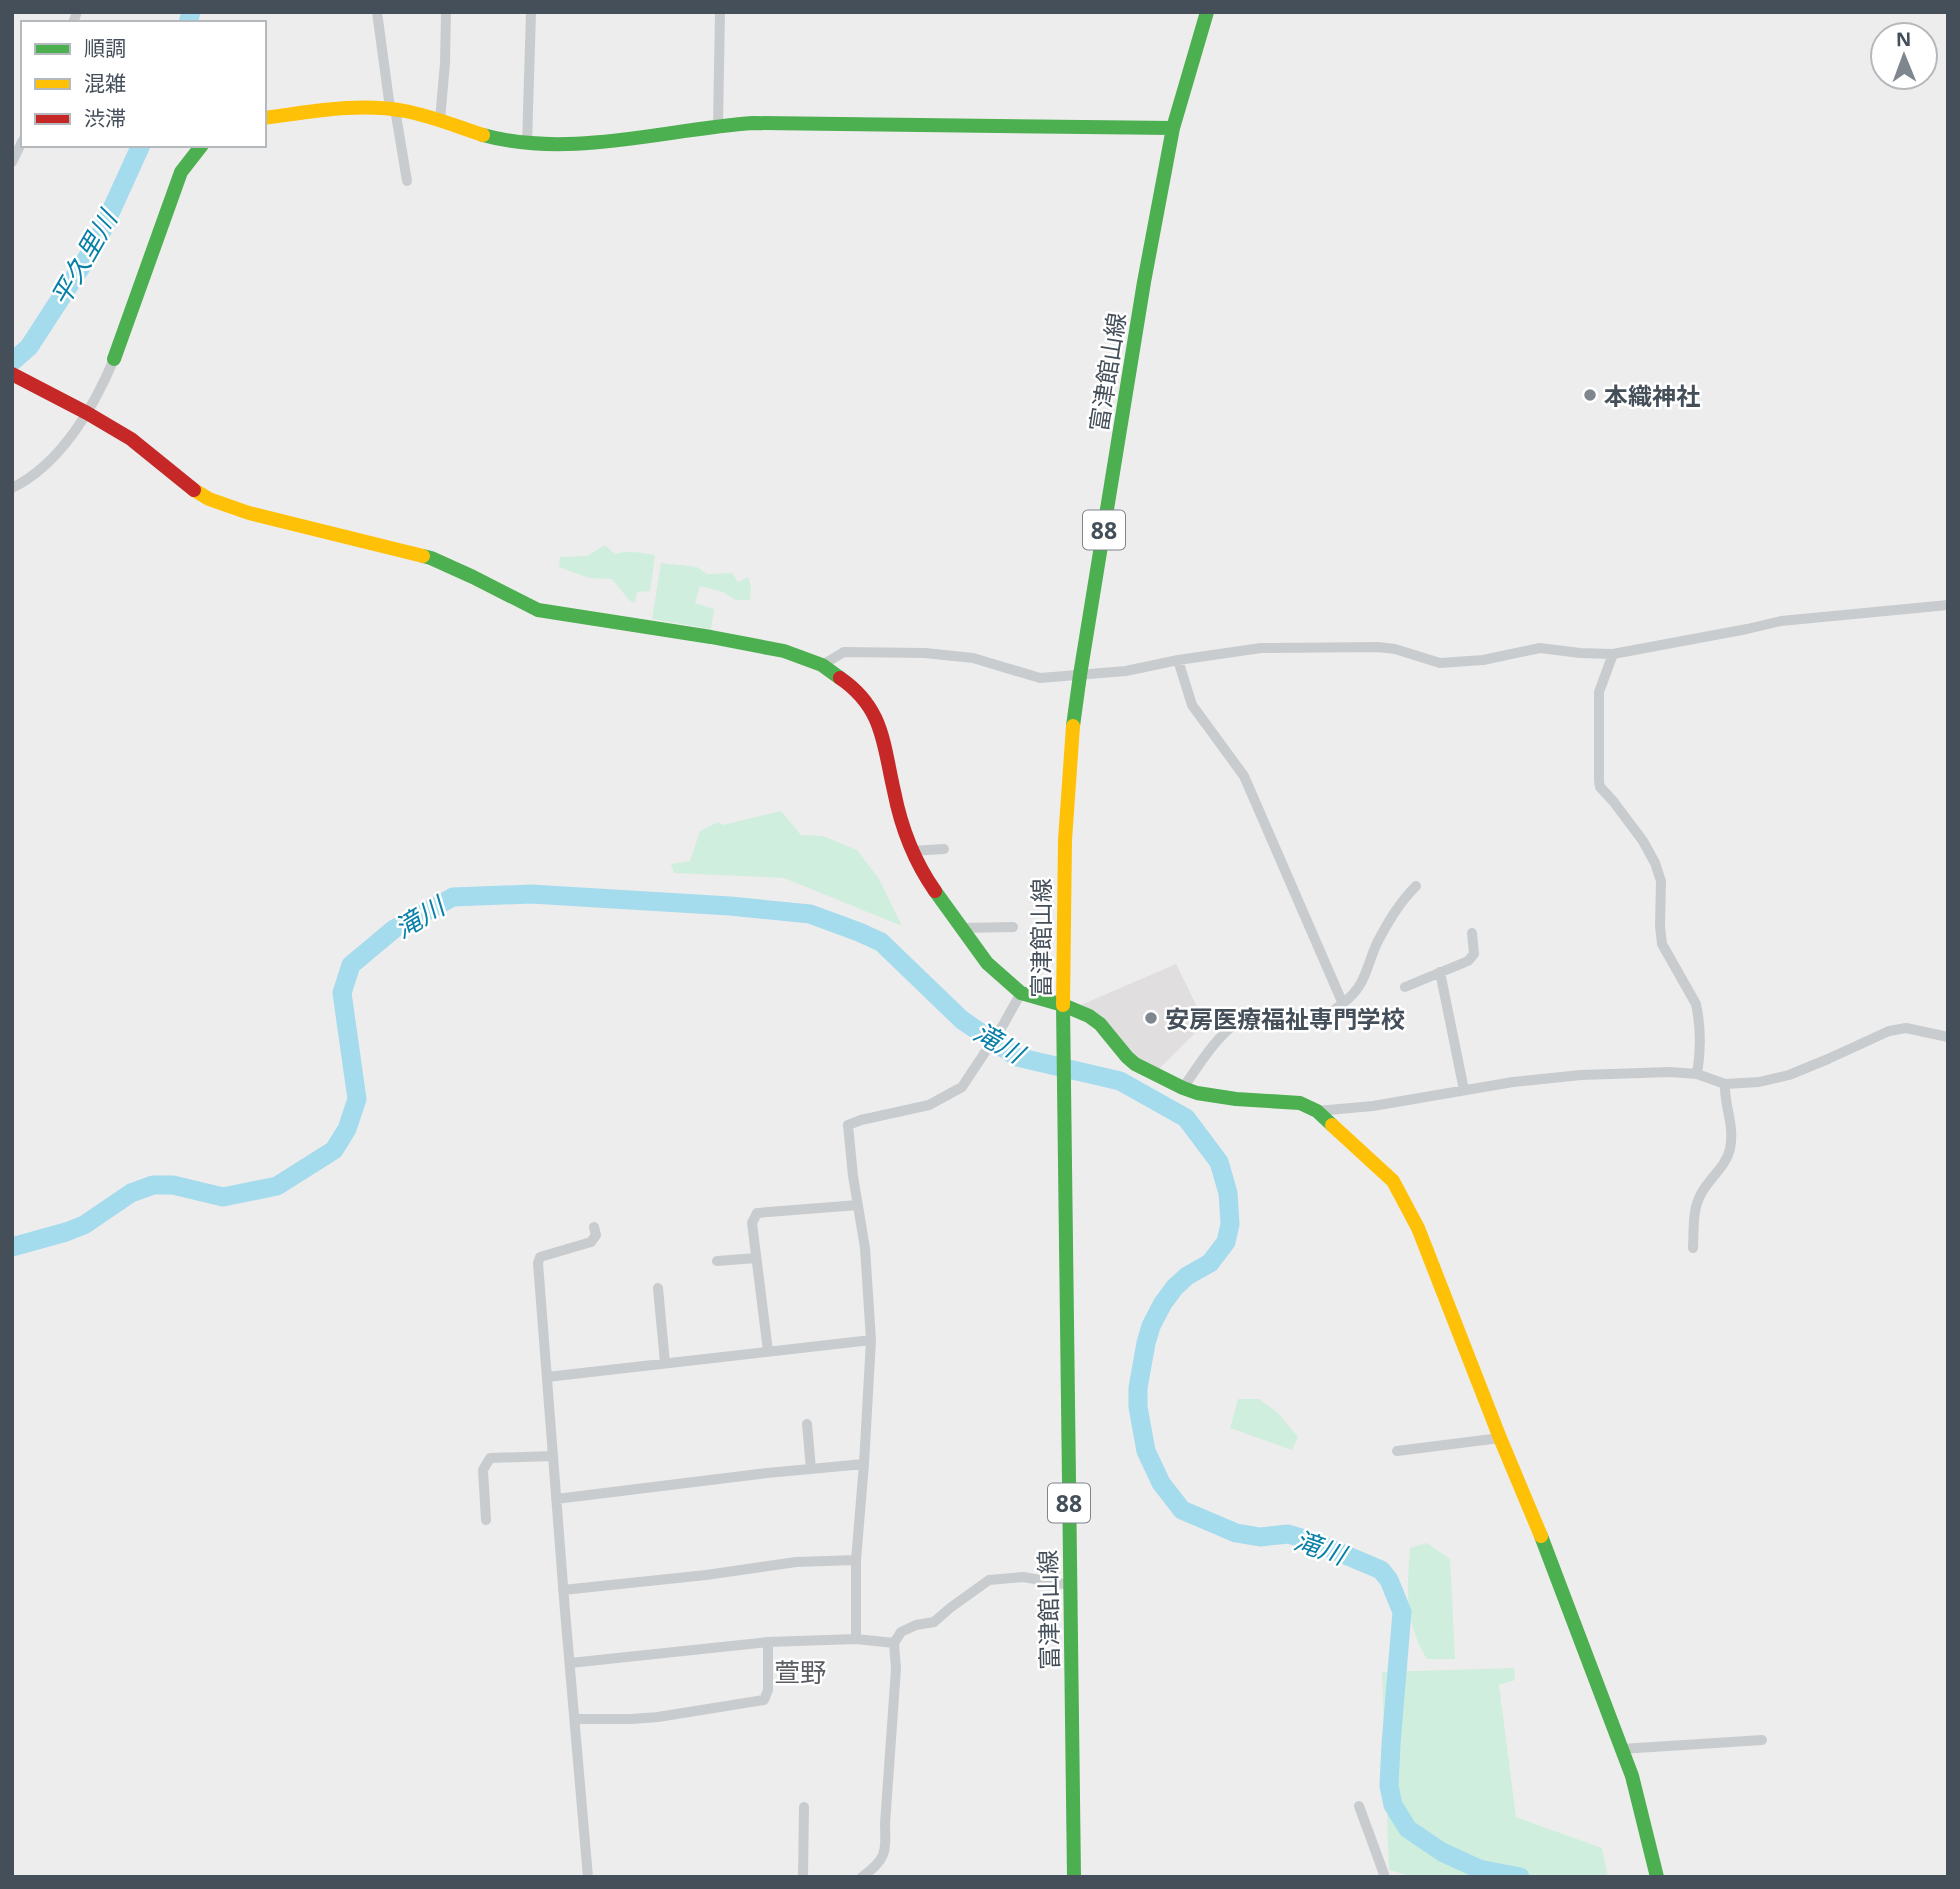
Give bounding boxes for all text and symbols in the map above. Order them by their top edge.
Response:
legend [21,21,266,147]
north arrow [1869,21,1939,91]
text: N [1896,26,1912,52]
text: 順調 [84,34,126,62]
text: 混雑 [84,69,126,97]
text: 渋滞 [84,104,126,132]
water label: 平久里川 [41,201,126,312]
street label: 富津館山線 [1081,310,1133,434]
place label: 本織神社 [1604,379,1700,412]
marker: 本織神社 [1582,387,1598,403]
road number: 88 [1083,510,1125,550]
street label: 富津館山線 [1024,878,1057,998]
water label: 滝川 [387,887,453,946]
place label: 安房医療福祉専門学校 [1165,1002,1405,1035]
marker: 安房医療福祉専門学校 [1143,1010,1159,1026]
water label: 滝川 [967,1013,1033,1072]
road number: 88 [1048,1484,1090,1522]
water label: 滝川 [1290,1522,1353,1573]
street label: 富津館山線 [1030,1550,1066,1670]
district label: 萱野 [774,1654,826,1690]

